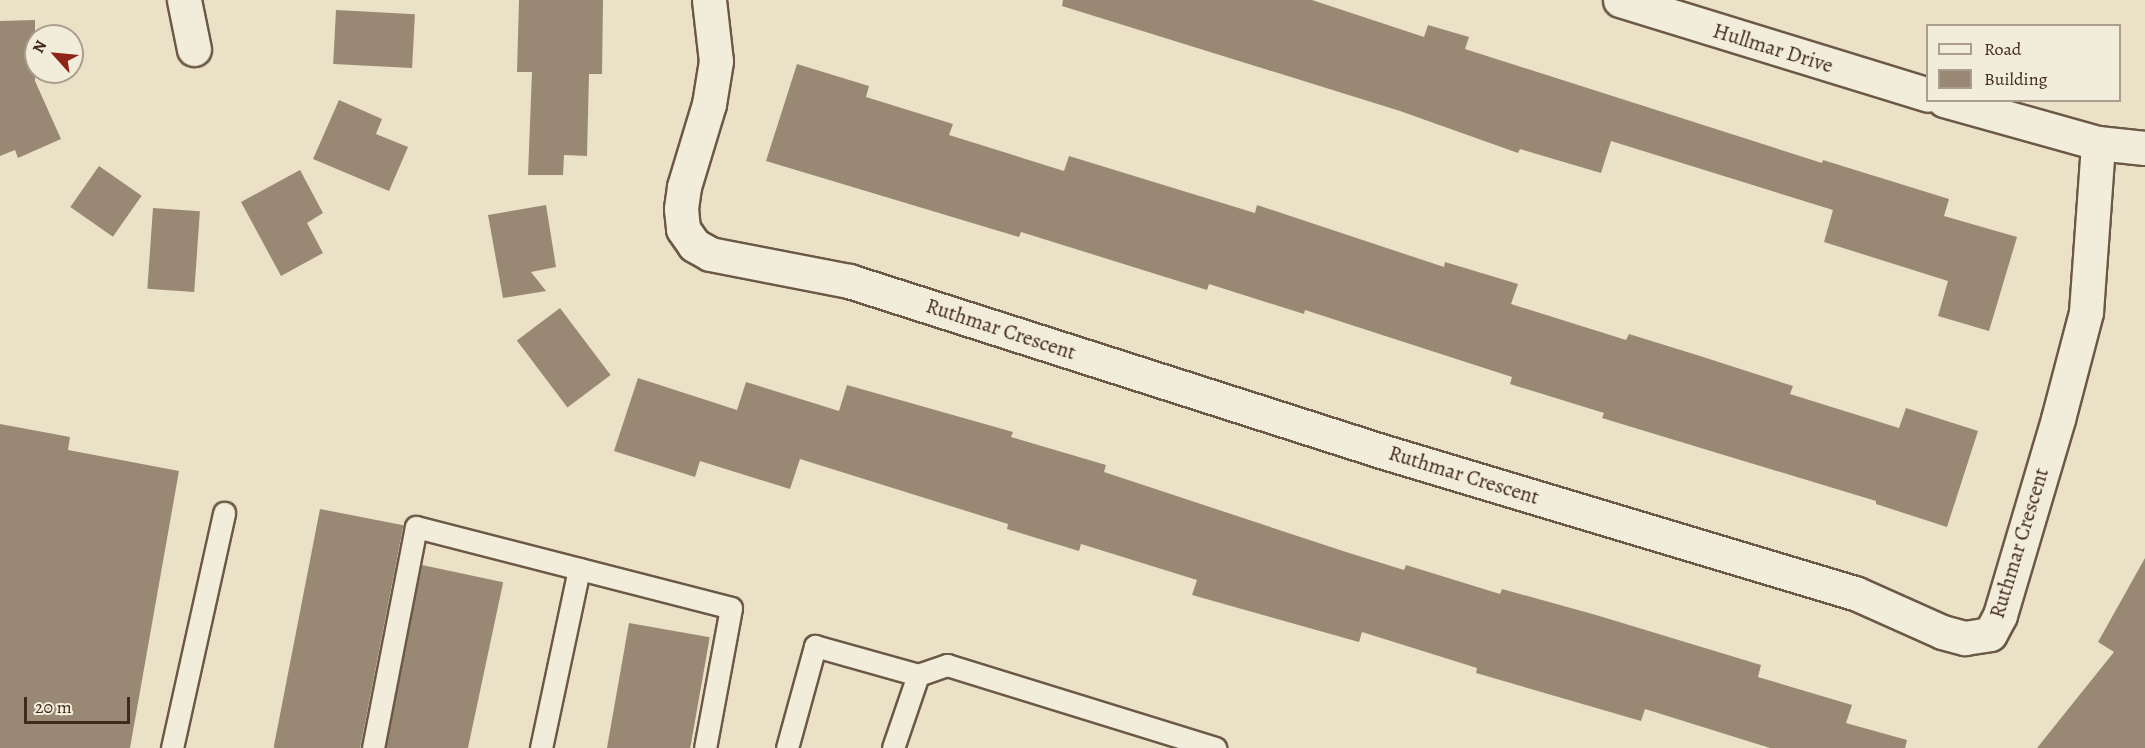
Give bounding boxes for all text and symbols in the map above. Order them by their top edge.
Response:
street label: Hullmar Drive [1710,18,1836,78]
north arrow [24,24,84,84]
legend [1926,24,2121,102]
text: N [27,37,52,57]
text: Road [1984,37,2021,61]
text: Building [1984,67,2048,91]
street label: Ruthmar Crescent [923,293,1079,365]
street label: Ruthmar Crescent [1386,440,1542,510]
street label: Ruthmar Crescent [1984,465,2054,621]
scale bar [27,685,134,723]
text: 20 m [35,695,72,719]

